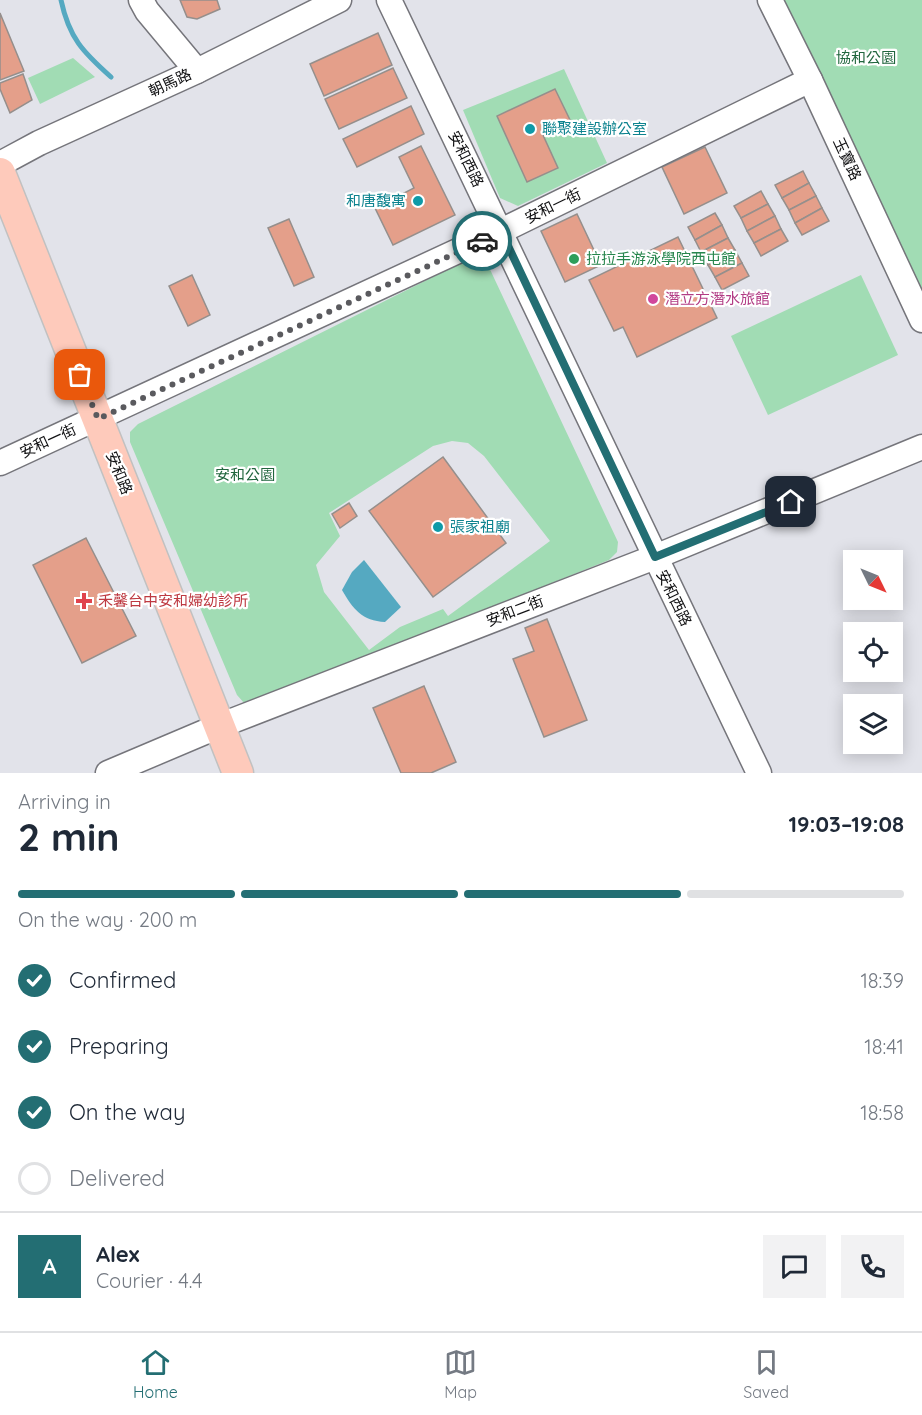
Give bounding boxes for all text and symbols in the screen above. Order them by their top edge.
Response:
park label: 協和公園 [836,48,896,67]
street label: 朝馬路 [145,64,194,101]
place label: 聯聚建設辦公室 [542,119,647,138]
marker: 聯聚建設辦公室 [523,122,537,136]
street label: 安和西路 [445,128,488,190]
street label: 玉寶路 [829,134,866,183]
street label: 安和一街 [522,184,584,227]
place label: 和唐馥寓 [346,191,406,210]
marker: 和唐馥寓 [411,194,425,208]
courier [452,211,512,271]
icon: car [466,225,499,258]
place label: 拉拉手游泳學院西屯館 [586,249,736,268]
marker: 拉拉手游泳學院西屯館 [567,252,581,266]
place label: 潛立方潛水旅館 [665,289,770,308]
marker: 潛立方潛水旅館 [646,292,660,306]
pin [54,349,105,400]
icon: bag [63,358,96,391]
street label: 安和一街 [17,419,79,462]
street label: 安和路 [102,448,137,497]
park label: 安和公園 [215,465,275,484]
pin [765,476,816,527]
icon: home [774,485,807,518]
place label: 張家祖廟 [450,517,510,536]
marker: 張家祖廟 [431,520,445,534]
north arrow [843,550,903,610]
map controls [843,550,903,754]
street label: 安和西路 [653,567,696,629]
place label: 禾馨台中安和婦幼診所 [98,591,248,610]
street label: 安和二街 [483,591,546,630]
marker: 禾馨台中安和婦幼診所 [75,592,93,610]
button: locate [843,622,903,682]
button: layers [843,694,903,754]
text: Arriving in [18,789,111,814]
text: 19:03–19:08 [789,810,904,838]
text: 2 min [18,812,120,861]
text: On the way · 200 m [18,907,197,932]
icon: check [18,964,51,997]
text: Confirmed [69,966,176,994]
text: 18:39 [860,968,904,993]
icon: check [18,1030,51,1063]
text: Preparing [69,1032,169,1060]
text: 18:41 [864,1034,904,1059]
icon: check [18,1096,51,1129]
text: On the way [69,1098,185,1126]
text: 18:58 [860,1100,904,1125]
text: Delivered [69,1164,165,1192]
button: chat [763,1235,826,1298]
button: phone [841,1235,904,1298]
text: Alex [96,1240,139,1268]
text: A [42,1252,57,1280]
text: Courier · 4.4 [96,1268,202,1293]
tab: Home [133,1346,178,1402]
tab: Map [444,1346,477,1402]
tab: Saved [743,1346,789,1402]

